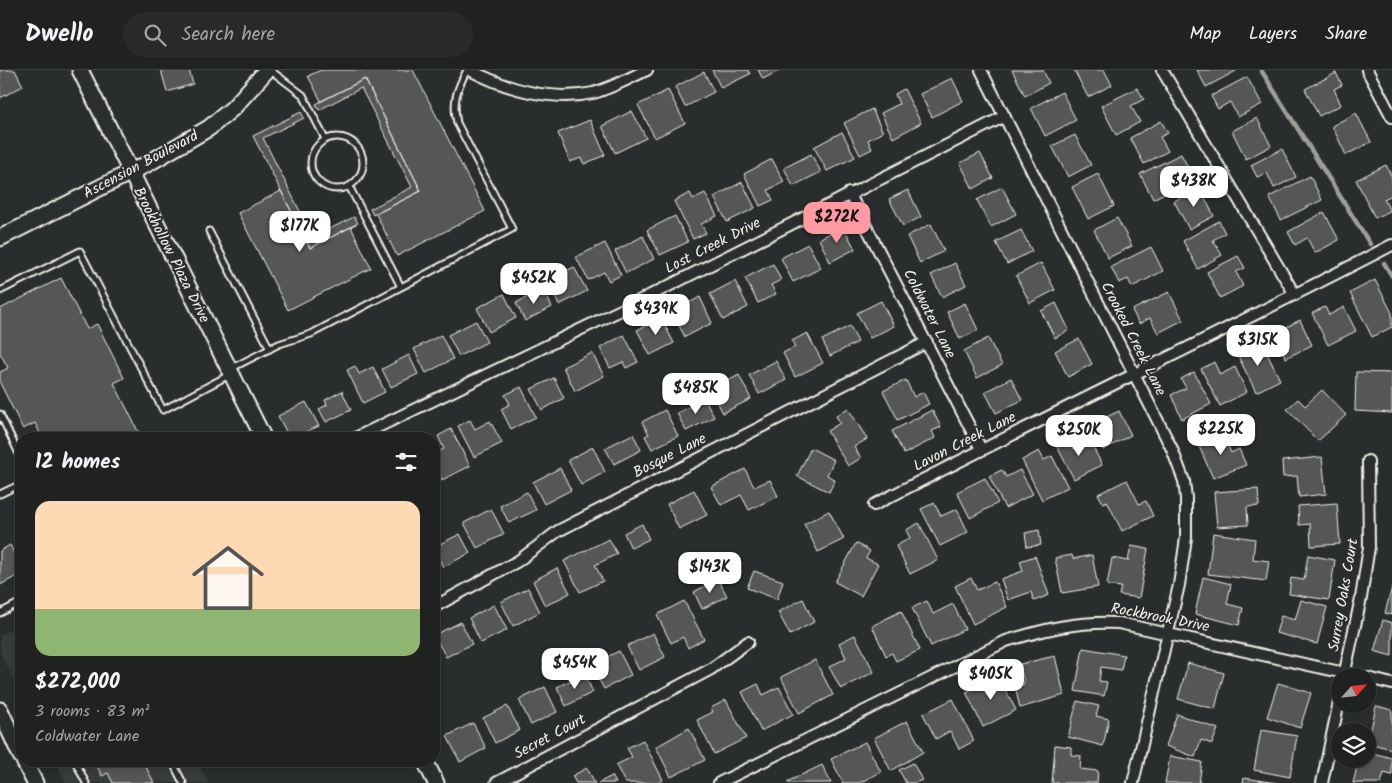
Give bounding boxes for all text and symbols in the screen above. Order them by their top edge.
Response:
search box [123,12,473,57]
text: Dwello [25,15,93,54]
text: Search here [181,20,275,50]
text: Map [1190,20,1221,49]
text: Layers [1249,20,1297,49]
text: Share [1325,20,1367,49]
icon: search [141,21,169,49]
street label: Ascension Boulevard [79,124,203,206]
pin: $438K [1159,166,1229,208]
text: $438K [1171,169,1217,194]
street label: Brookhollow Plaza Drive [126,183,216,328]
pin: $272K [802,202,872,244]
text: $272K [814,205,860,230]
pin: $177K [265,210,335,253]
street label: Lost Creek Drive [661,211,765,281]
text: $177K [280,214,320,239]
pin: $452K [499,262,569,305]
street label: Coldwater Lane [896,265,962,363]
text: $452K [511,266,557,291]
street label: Crooked Creek Lane [1094,278,1172,400]
pin: $439K [621,294,691,336]
text: $439K [634,297,678,322]
pin: $315K [1223,324,1293,367]
text: $315K [1238,328,1278,353]
pin: $485K [661,372,731,415]
text: $485K [673,376,719,401]
street label: Lavon Creek Lane [909,406,1021,478]
pin: $250K [1044,414,1114,457]
pin: $225K [1186,414,1256,456]
text: $225K [1198,417,1244,442]
text: $250K [1057,418,1101,443]
street label: Bosque Lane [629,427,711,485]
text: 12 homes [35,446,120,479]
icon: filters [392,448,420,476]
icon: home [183,533,273,623]
street label: Surrey Oaks Court [1322,536,1366,653]
pin: $143K [675,552,745,594]
text: $143K [689,555,731,580]
street label: Rockbrook Drive [1109,597,1212,639]
pin: $454K [540,648,610,690]
text: $454K [553,651,597,676]
pin: $405K [956,658,1026,701]
text: $405K [969,662,1013,687]
text: $272,000 [35,666,120,699]
north arrow [1331,668,1376,712]
map controls [1331,668,1376,768]
text: 3 rooms · 83 m² [35,699,149,724]
street label: Secret Court [510,708,591,766]
button: layers [1331,723,1376,768]
text: Coldwater Lane [35,724,139,749]

